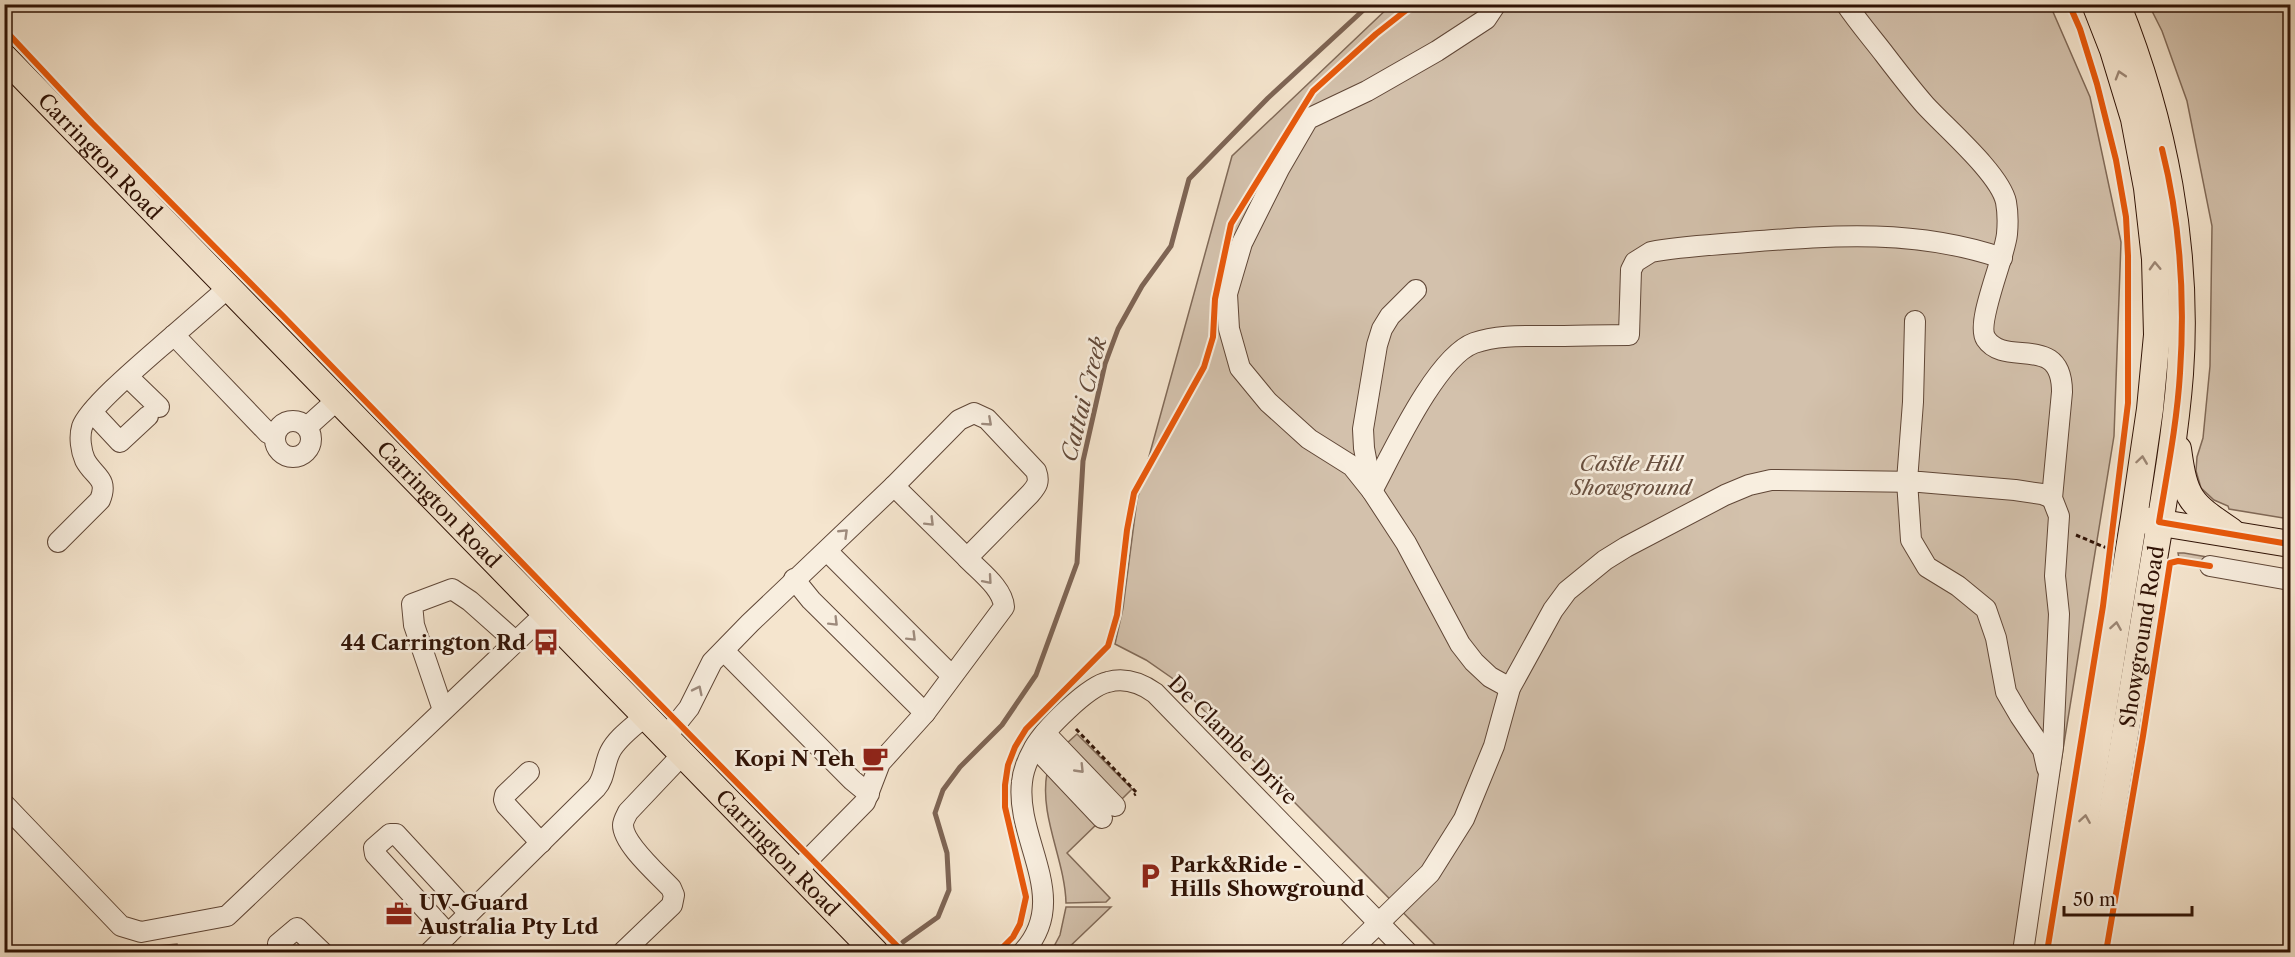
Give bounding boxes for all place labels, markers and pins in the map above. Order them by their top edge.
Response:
bus stop icon: 44 Carrington Rd [531,627,561,657]
place label: 44 Carrington Rd [341,630,526,655]
cafe icon: Kopi N Teh [860,743,890,773]
place label: Kopi N Teh [734,746,856,771]
place label: Park&Ride - Hills Showground [1170,852,1365,901]
parking icon: Park&Ride - Hills Showground [1135,861,1165,891]
place label: UV-Guard Australia Pty Ltd [418,890,599,939]
office icon: UV-Guard Australia Pty Ltd [384,899,414,929]

